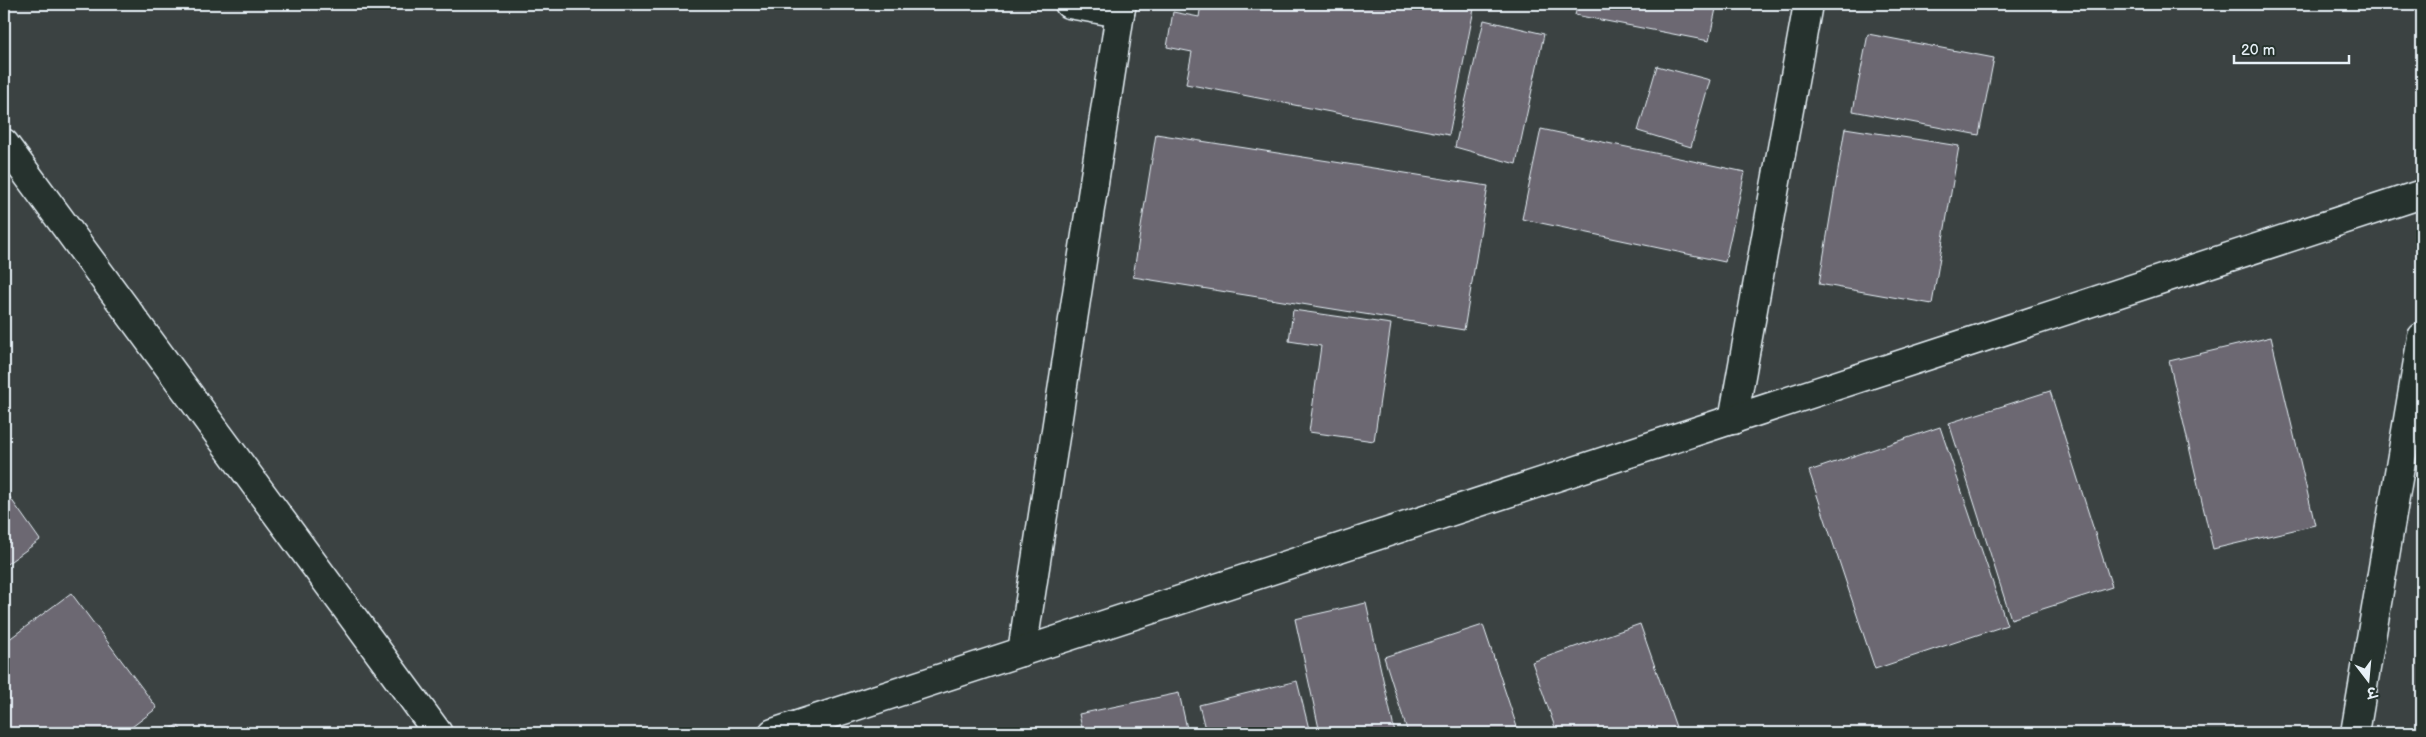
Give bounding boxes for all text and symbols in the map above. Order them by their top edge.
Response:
scale bar [2234,32,2348,64]
text: 20 m [2241,41,2275,60]
north arrow [2344,654,2394,704]
text: उ [2363,682,2380,702]

